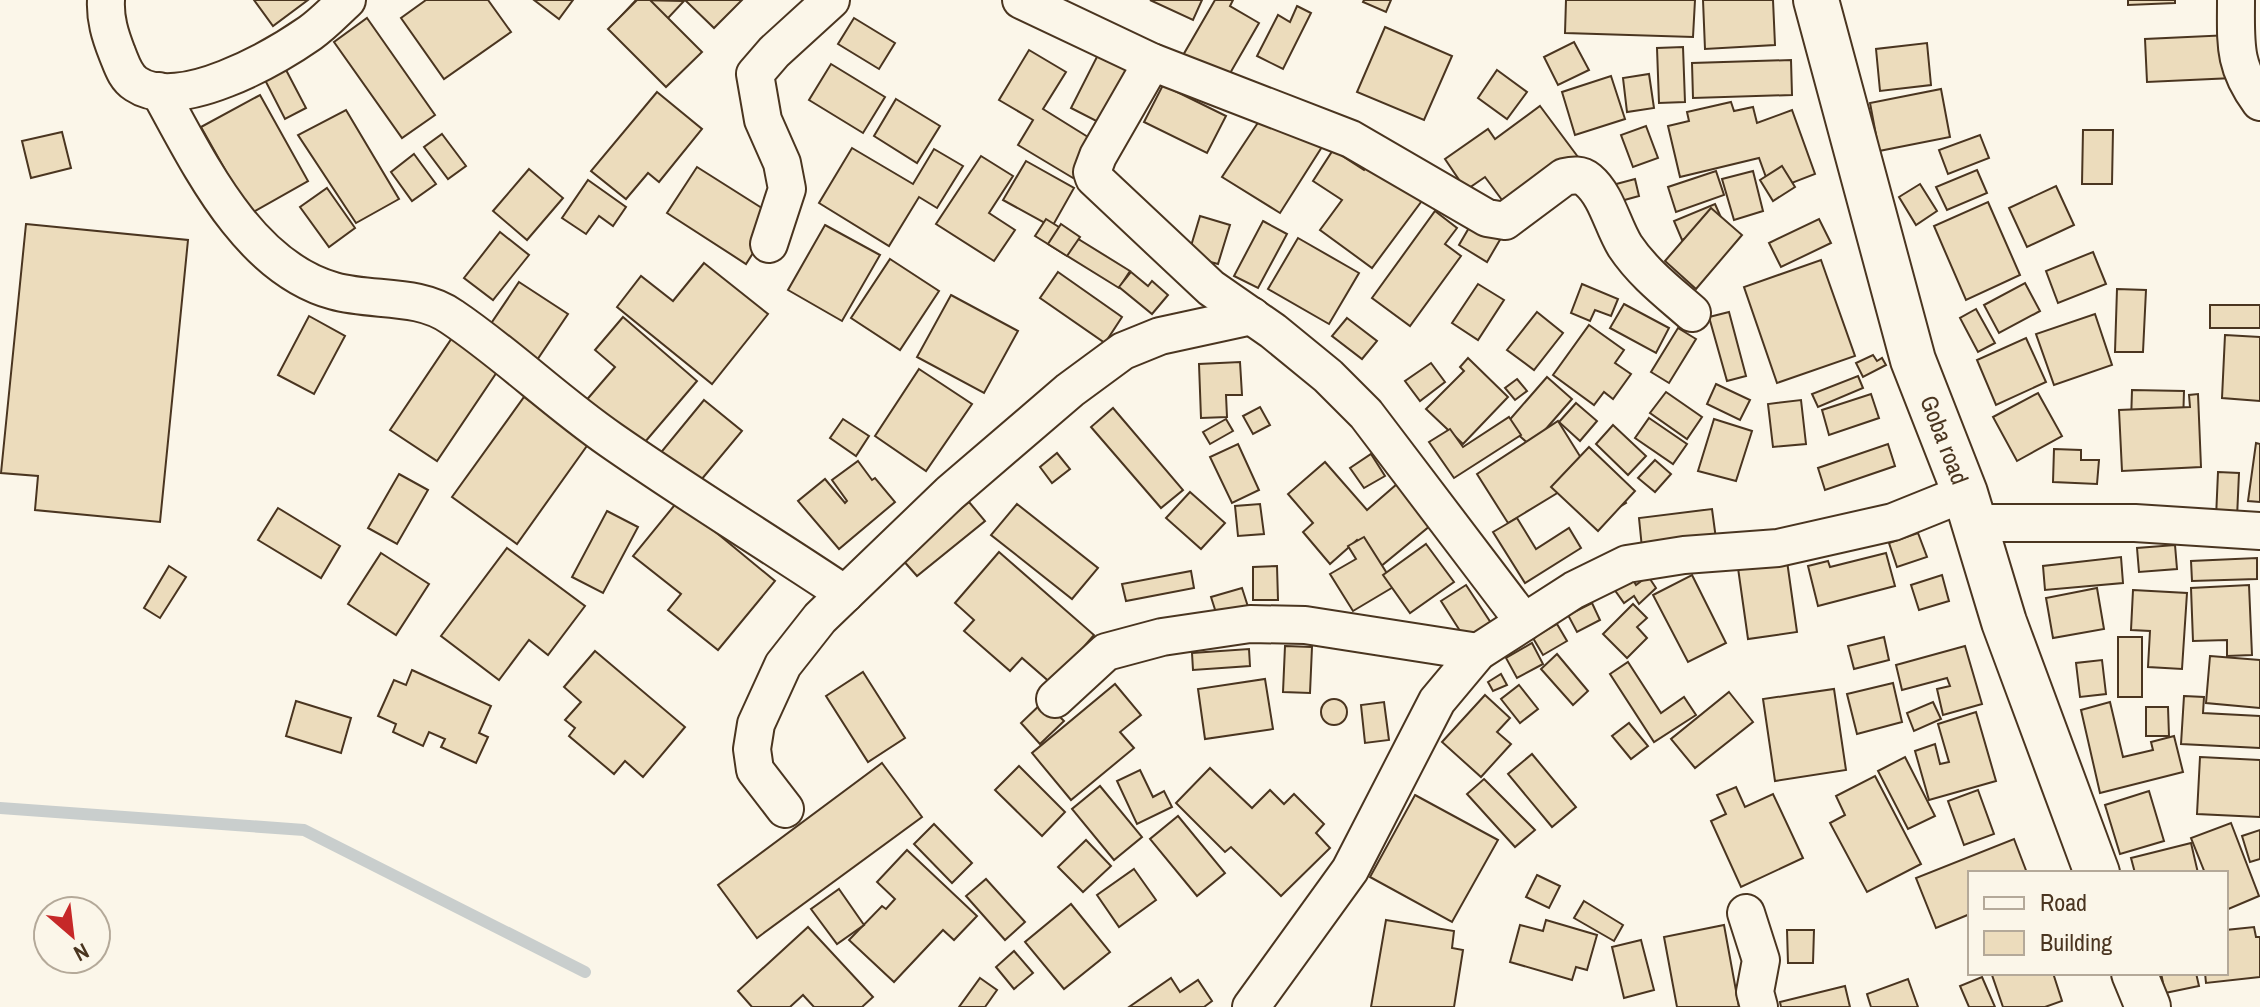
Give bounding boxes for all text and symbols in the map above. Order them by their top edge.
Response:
street label: Goba road [1913,390,1977,489]
legend [1968,871,2228,975]
text: Road [2040,886,2087,918]
north arrow [32,895,112,975]
text: Building [2040,926,2112,958]
text: N [69,936,94,969]

